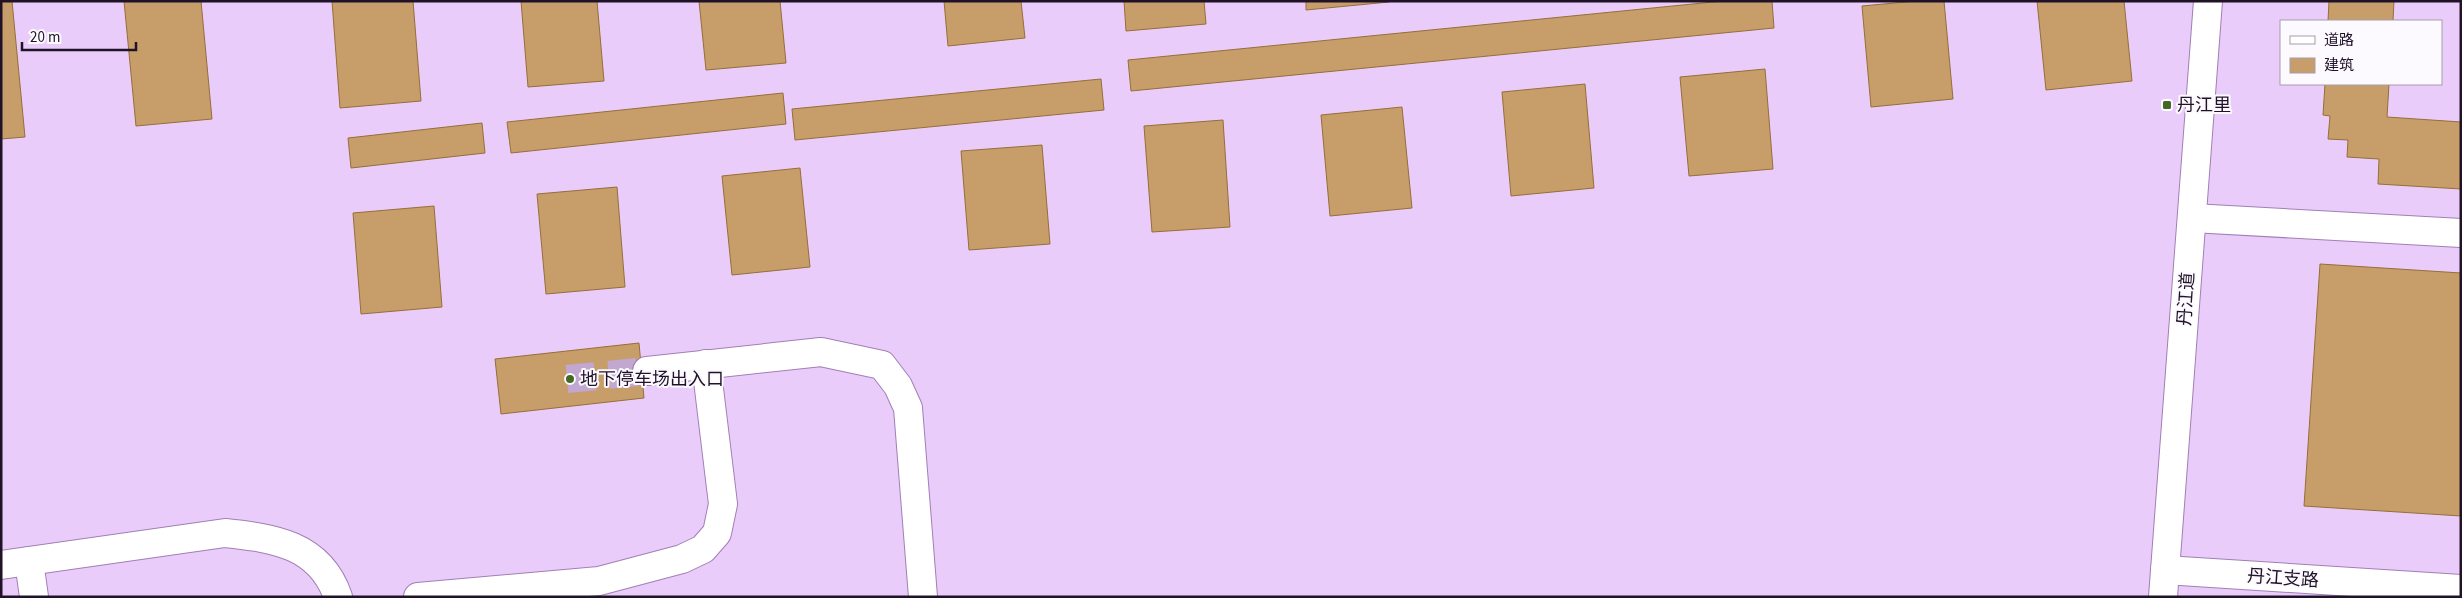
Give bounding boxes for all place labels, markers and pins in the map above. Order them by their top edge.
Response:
place label: 丹江里 [2177,93,2231,118]
marker: 丹江里 [2161,99,2173,111]
place label: 地下停车场出入口 [580,367,724,392]
marker: 地下停车场出入口 [564,373,576,385]

